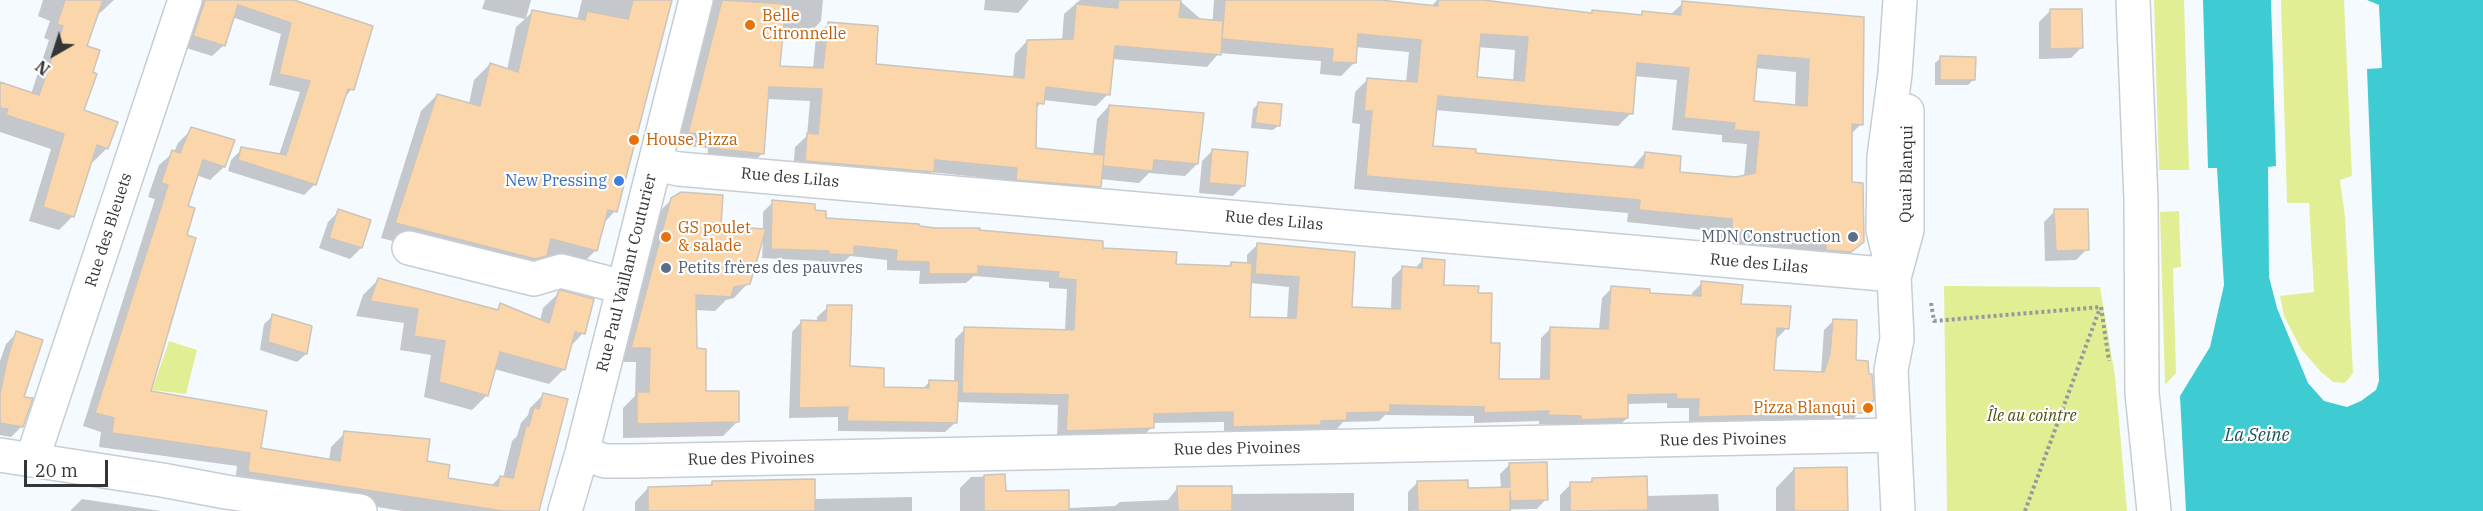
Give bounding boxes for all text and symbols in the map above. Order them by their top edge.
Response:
place label: Belle Citronnelle [762,6,846,44]
marker: Belle Citronnelle [743,18,757,32]
north arrow [24,24,84,84]
text: N [31,56,54,80]
street label: Quai Blanqui [1897,125,1917,223]
place label: House Pizza [646,130,738,150]
marker: House Pizza [627,133,641,147]
street label: Rue des Lilas [740,164,840,192]
street label: Rue des Bleuets [82,171,136,289]
place label: New Pressing [505,171,607,191]
street label: Rue Paul Vaillant Couturier [593,172,661,374]
marker: New Pressing [612,174,626,188]
street label: Rue des Lilas [1224,207,1324,235]
place label: GS poulet & salade [678,218,751,256]
place label: MDN Construction [1701,227,1841,247]
marker: GS poulet & salade [659,230,673,244]
marker: MDN Construction [1846,230,1860,244]
street label: Rue des Lilas [1709,250,1809,278]
place label: Petits frères des pauvres [678,258,863,278]
marker: Petits frères des pauvres [659,261,673,275]
place label: Pizza Blanqui [1753,398,1856,418]
marker: Pizza Blanqui [1861,401,1875,415]
park label: Île au cointre [1987,406,2077,426]
water label: La Seine [2225,425,2289,447]
street label: Rue des Pivoines [1659,429,1787,451]
street label: Rue des Pivoines [1173,438,1301,460]
scale bar [27,448,111,486]
street label: Rue des Pivoines [687,448,815,470]
text: 20 m [35,459,78,482]

